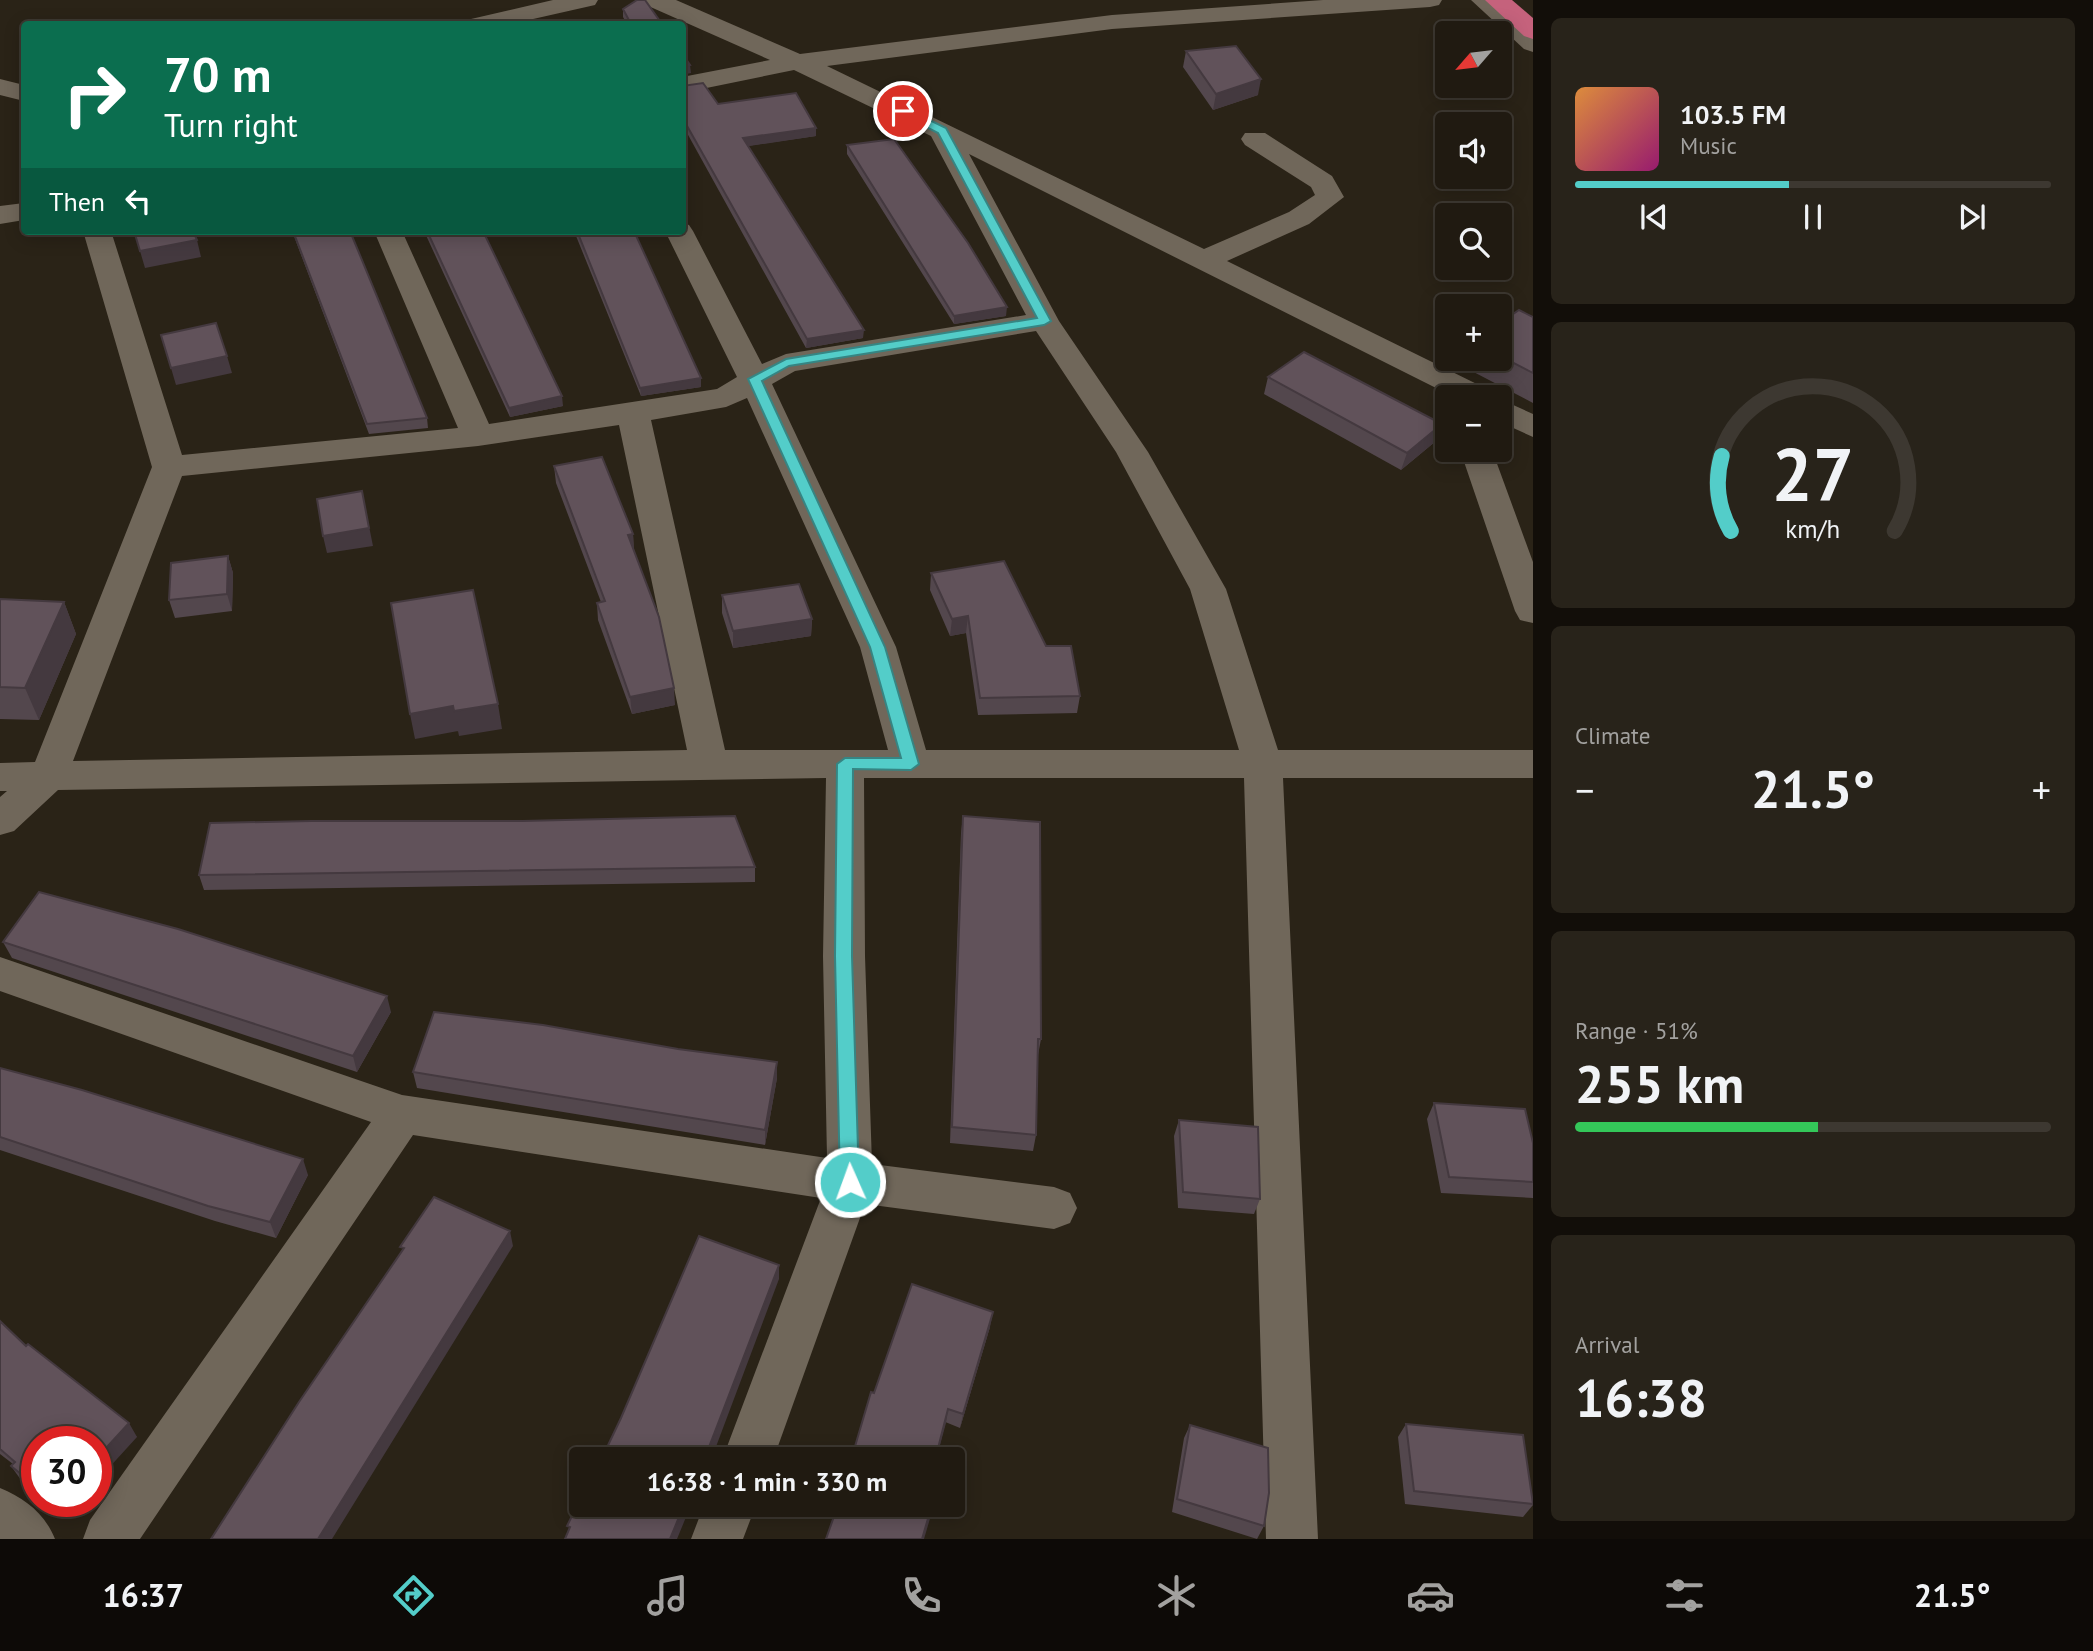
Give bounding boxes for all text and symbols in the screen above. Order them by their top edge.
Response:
north arrow [1435,21,1512,98]
map controls [1435,21,1512,462]
text: 70 m [164,42,271,106]
icon: right [49,49,140,140]
pin [873,81,933,141]
icon: arrive [884,92,922,130]
text: 103.5 FM [1680,98,1786,131]
text: Turn right [164,104,298,146]
button: sound [1435,112,1512,189]
text: Music [1680,131,1737,160]
icon: left [119,182,157,220]
text: Then [49,185,105,218]
icon: previous [1635,198,1673,236]
icon: pause [1794,198,1832,236]
icon: next [1953,198,1991,236]
button: search [1435,203,1512,280]
button: + [1435,294,1512,371]
button: − [1435,385,1512,462]
text: 27 [1772,428,1854,522]
text: km/h [1786,513,1840,545]
text: Climate [1575,721,1650,750]
text: 21.5° [1751,755,1875,822]
text: − [1575,765,1594,814]
text: + [2032,765,2051,814]
text: Range · 51% [1575,1016,1698,1045]
text: 255 km [1575,1050,1744,1117]
position arrow [813,1145,887,1219]
text: Arrival [1575,1330,1639,1359]
text: 16:38 [1575,1364,1707,1431]
speed limit sign: 30 [21,1426,112,1517]
text: 16:38 · 1 min · 330 m [647,1465,887,1498]
icon: directions [389,1571,438,1620]
icon: music [643,1571,692,1620]
icon: phone [897,1571,946,1620]
icon: climate [1152,1571,1201,1620]
icon: car [1406,1571,1455,1620]
icon: filters [1660,1571,1709,1620]
text: 16:37 [103,1574,184,1616]
text: 21.5° [1914,1574,1990,1616]

